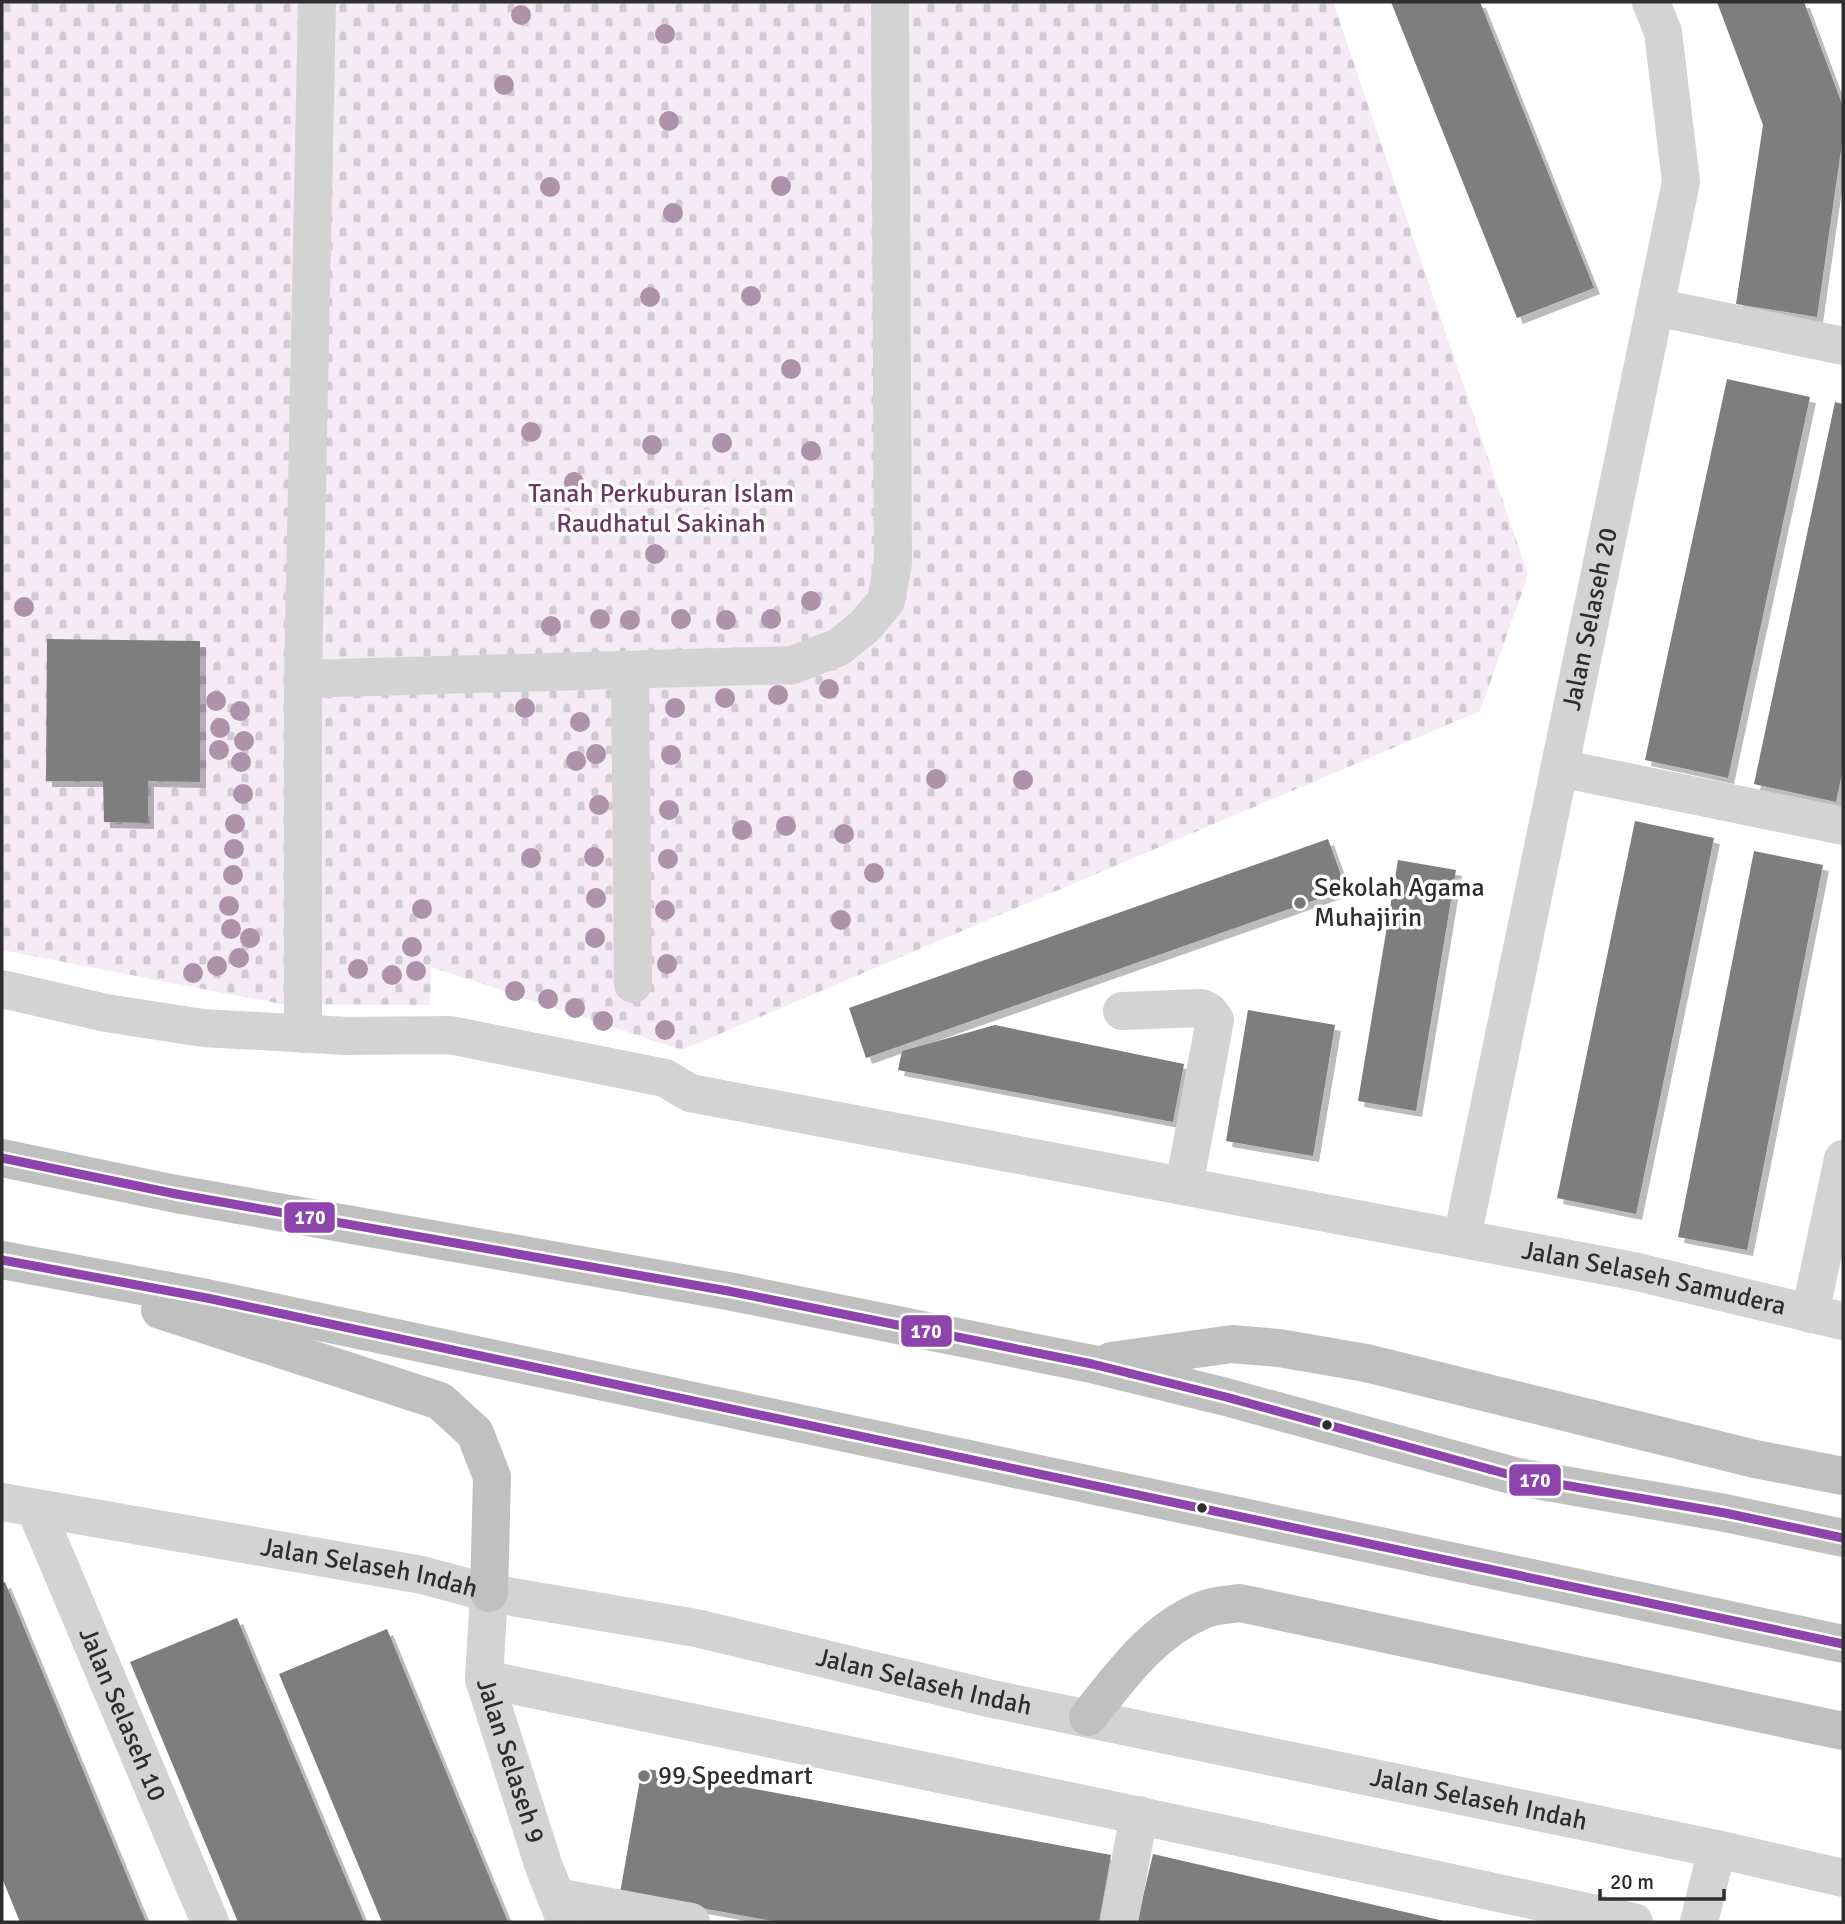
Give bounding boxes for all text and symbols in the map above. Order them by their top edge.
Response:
park label: Tanah Perkuburan Islam Raudhatul Sakinah [528,478,794,540]
street label: Jalan Selaseh 20 [1556,525,1625,713]
place label: Sekolah Agama Muhajirin [1314,872,1485,934]
marker: Sekolah Agama Muhajirin [1292,895,1308,911]
line badge: 170 [283,1201,336,1234]
text: 170 [295,1206,325,1230]
street label: Jalan Selaseh Samudera [1519,1234,1789,1323]
line badge: 170 [900,1314,953,1348]
text: 170 [911,1320,941,1344]
unlabelled marker [1320,1418,1334,1432]
line badge: 170 [1508,1463,1562,1497]
text: 170 [1520,1469,1550,1493]
unlabelled marker [1195,1501,1209,1515]
street label: Jalan Selaseh Indah [258,1531,481,1605]
street label: Jalan Selaseh 10 [71,1623,173,1806]
street label: Jalan Selaseh Indah [813,1641,1035,1723]
street label: Jalan Selaseh 9 [469,1674,551,1847]
place label: 99 Speedmart [658,1760,813,1792]
street label: Jalan Selaseh Indah [1367,1762,1590,1838]
marker: 99 Speedmart [636,1768,652,1784]
scale bar [1600,1857,1724,1901]
text: 20 m [1610,1869,1654,1895]

